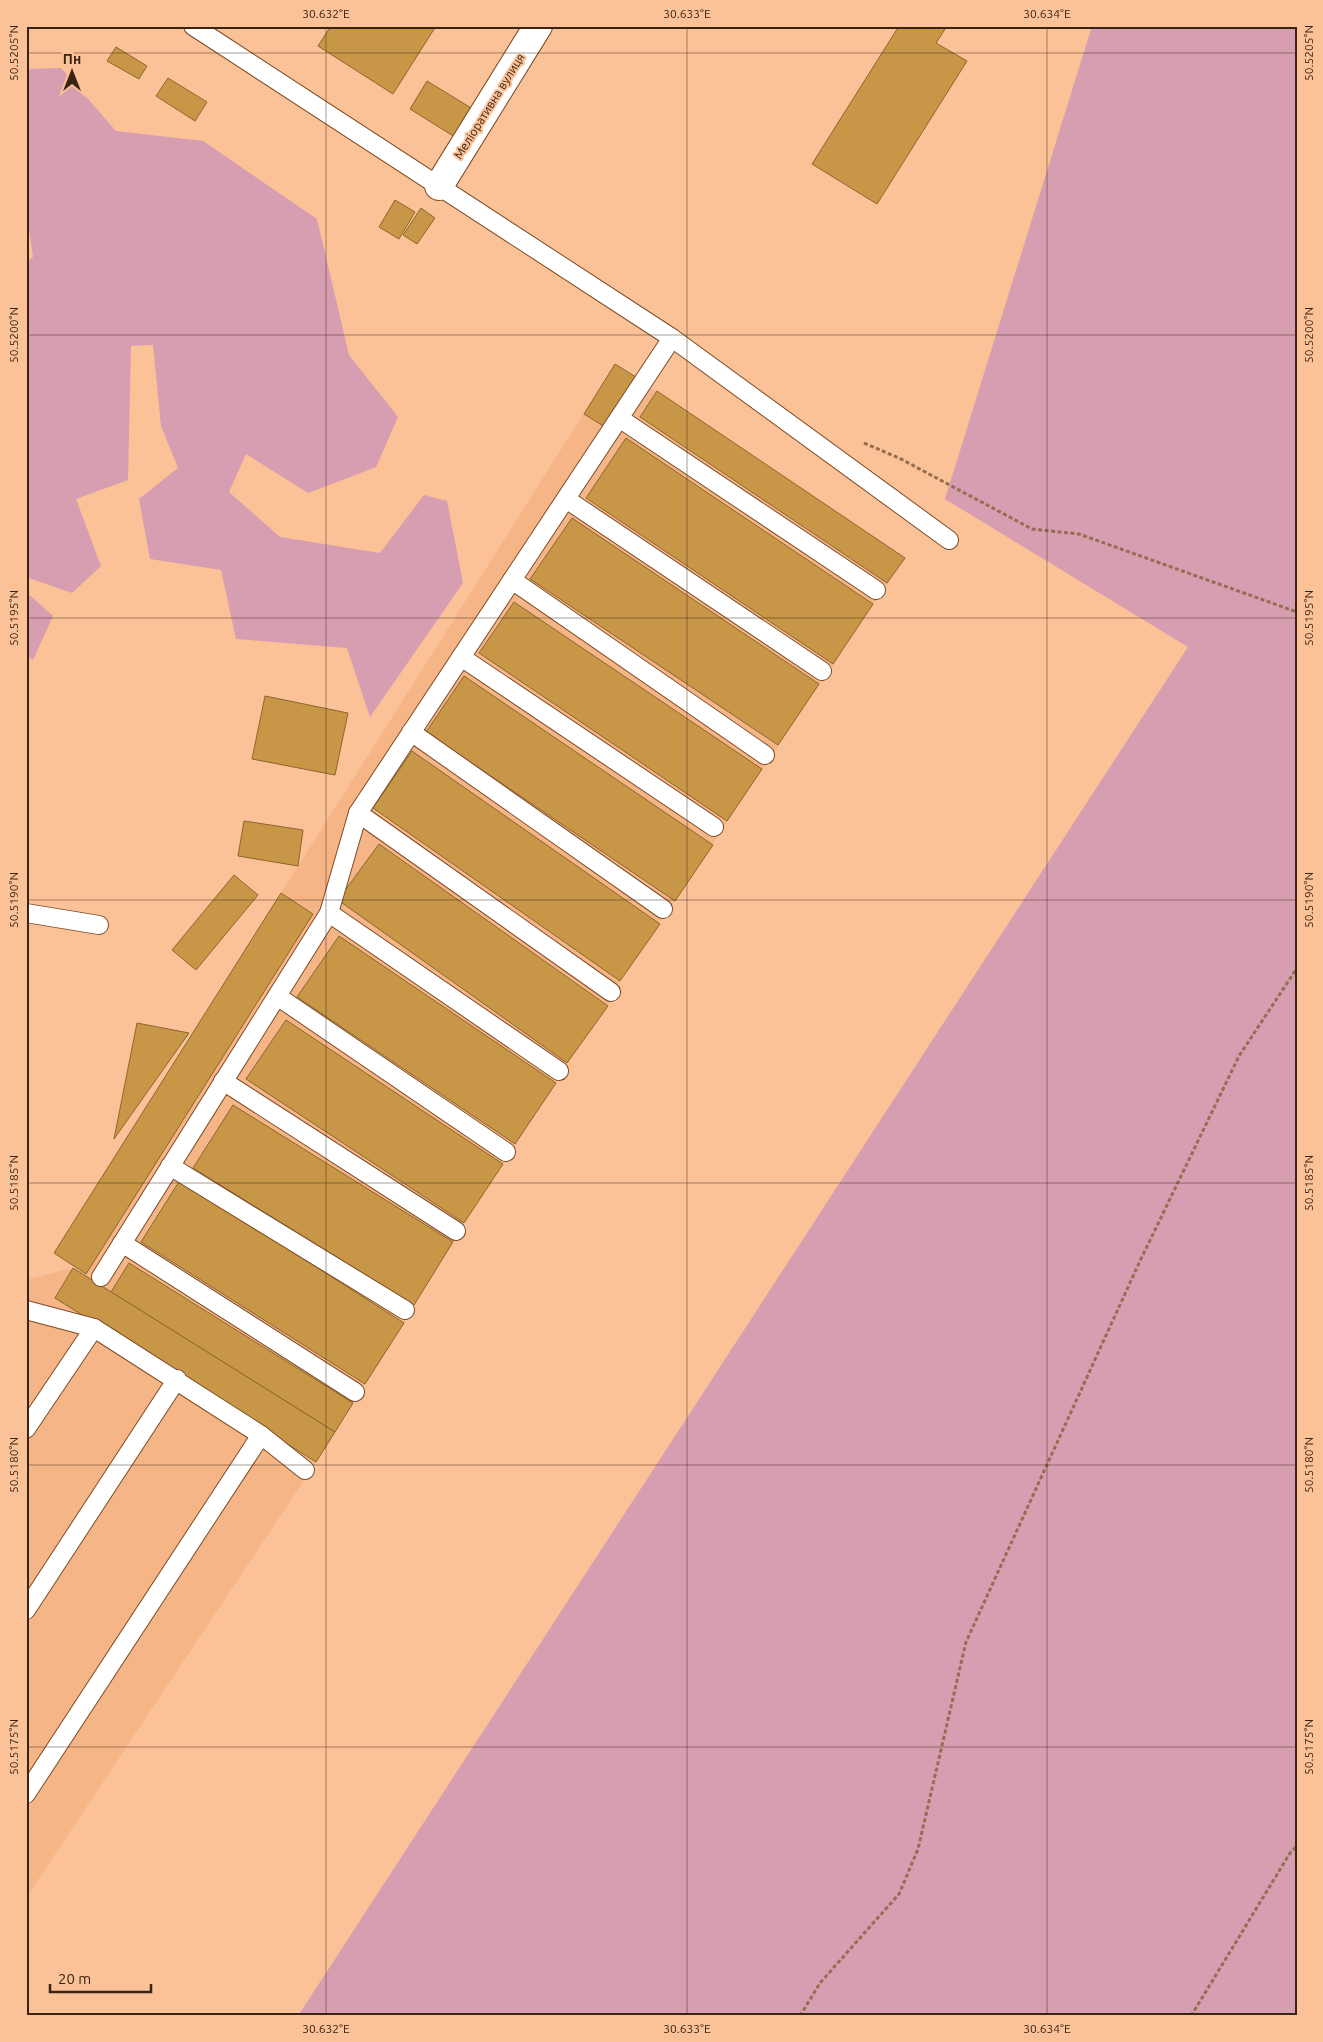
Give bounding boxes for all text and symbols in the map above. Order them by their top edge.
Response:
text: 30.632°E [302,7,350,20]
text: 30.633°E [663,7,711,20]
text: 30.634°E [1023,7,1071,20]
text: 50.5205°N [7,25,20,81]
text: 50.5205°N [1302,25,1315,81]
north arrow [48,48,98,98]
text: Пн [63,51,81,67]
street label: Меліоративна вулиця [451,51,527,161]
text: 50.5200°N [7,307,20,363]
text: 50.5200°N [1302,307,1315,363]
text: 50.5195°N [7,590,20,646]
text: 50.5195°N [1302,590,1315,646]
text: 50.5190°N [7,872,20,928]
text: 50.5190°N [1302,872,1315,928]
text: 50.5185°N [7,1155,20,1211]
text: 50.5185°N [1302,1155,1315,1211]
text: 50.5180°N [7,1437,20,1493]
text: 50.5180°N [1302,1437,1315,1493]
text: 50.5175°N [7,1719,20,1775]
text: 50.5175°N [1302,1719,1315,1775]
scale bar [50,1962,151,1994]
text: 20 m [58,1970,91,1987]
text: 30.632°E [302,2022,350,2035]
text: 30.633°E [663,2022,711,2035]
text: 30.634°E [1023,2022,1071,2035]

